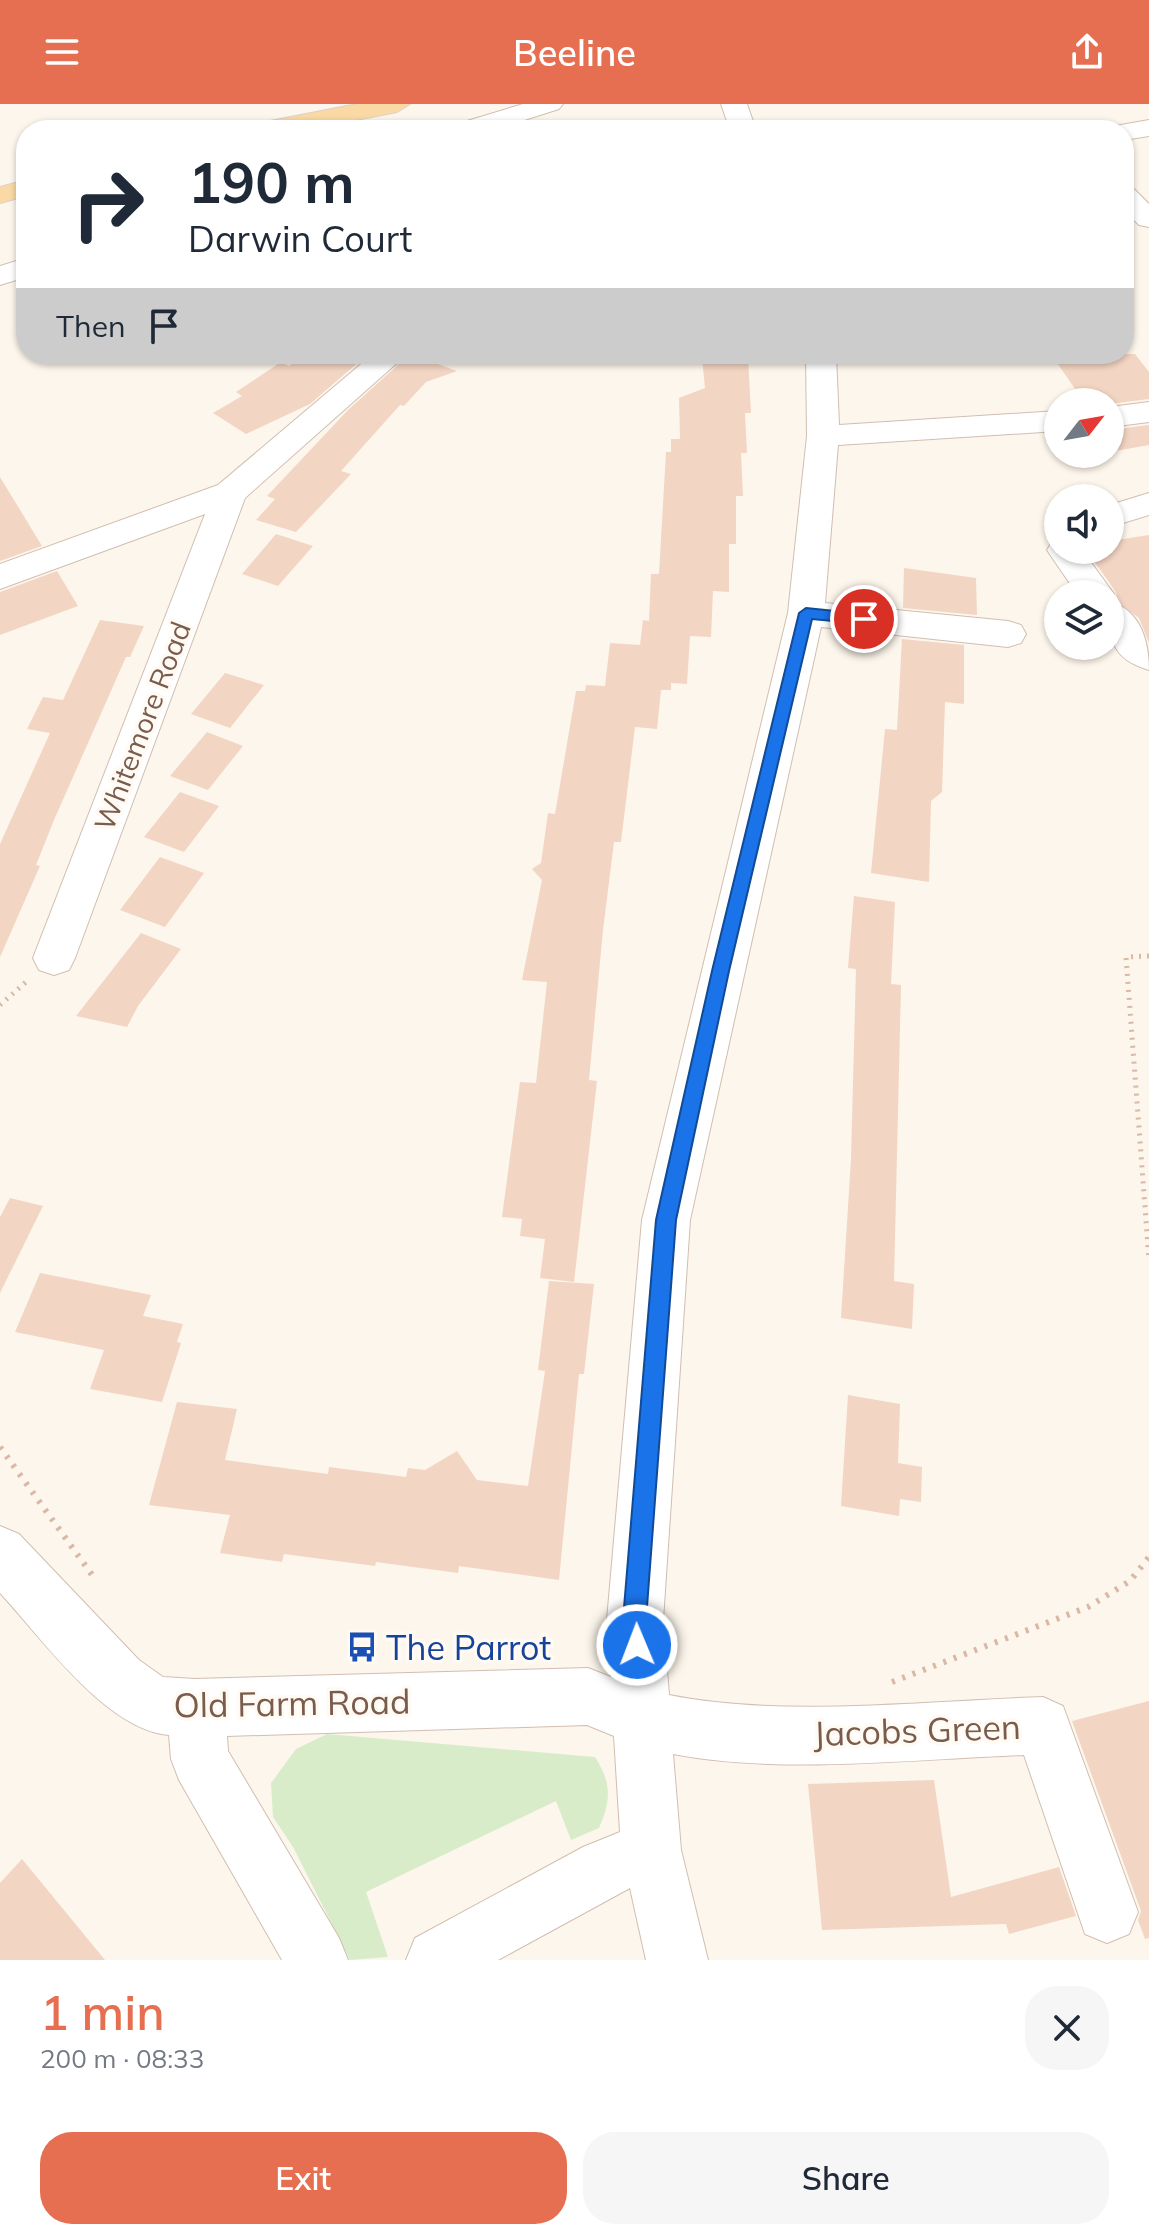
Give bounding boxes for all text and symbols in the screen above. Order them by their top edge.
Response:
icon: menu [40,30,84,74]
text: Beeline [513,30,636,75]
icon: share [1065,30,1109,74]
text: 190 m [188,147,355,217]
icon: right [56,152,160,256]
text: Darwin Court [188,216,412,261]
icon: arrive [142,304,186,348]
text: Then [56,307,126,345]
north arrow [1044,388,1124,468]
map controls [1044,388,1124,660]
button: sound [1044,484,1124,564]
button: layers [1044,580,1124,660]
pin [830,585,898,653]
icon: arrive [842,597,886,641]
street label: Whitemore Road [86,617,198,835]
position arrow [595,1603,679,1687]
place label: The Parrot [386,1626,551,1669]
bus stop icon: The Parrot [345,1630,379,1664]
street label: Old Farm Road [173,1679,411,1727]
street label: Jacobs Green [813,1705,1021,1755]
text: 1 min [40,1982,165,2042]
button: close [1025,1986,1109,2070]
text: 200 m · 08:33 [40,2042,204,2075]
button: Exit [40,2132,567,2224]
button: Share [583,2132,1109,2224]

